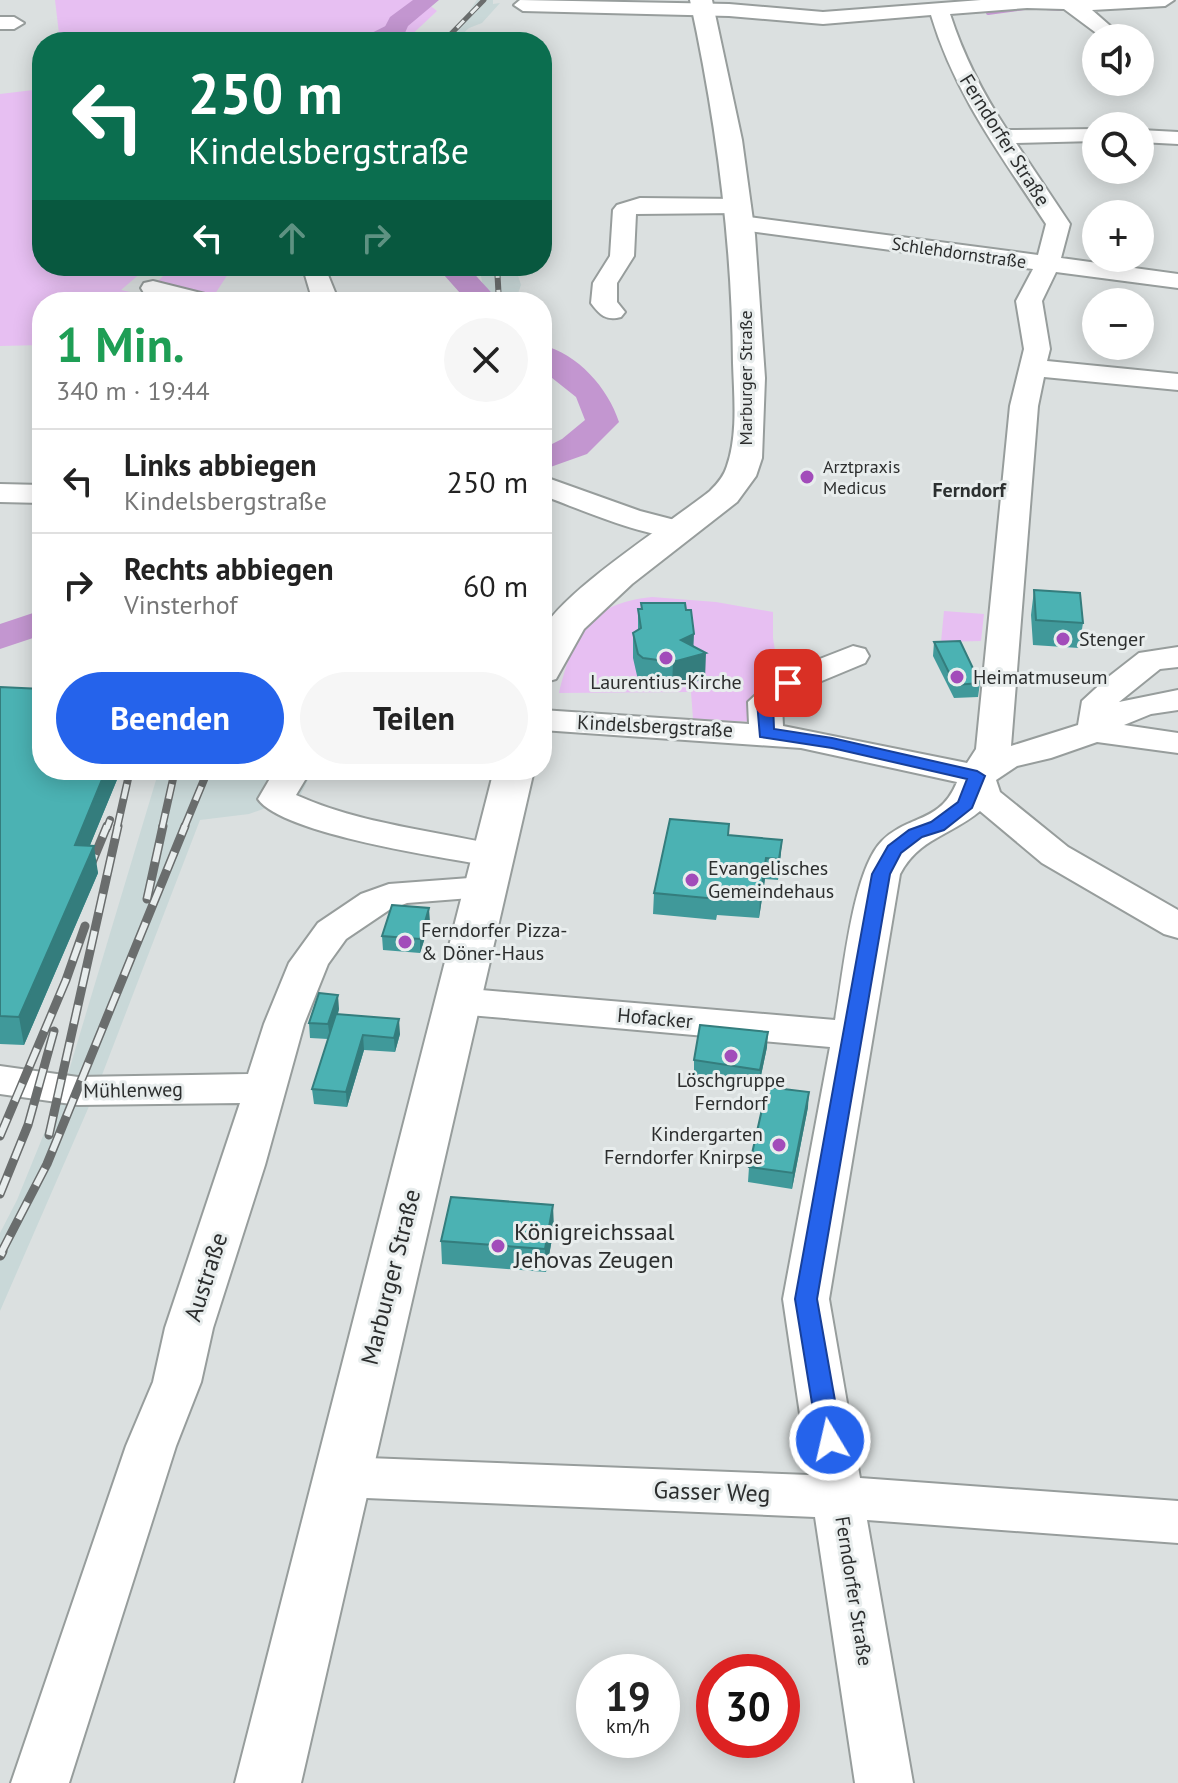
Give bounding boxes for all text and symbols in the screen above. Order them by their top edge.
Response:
map controls [1082,24,1154,360]
button: sound [1082,24,1154,96]
text: 250 m [188,57,343,129]
icon: left [56,64,160,168]
street label: Ferndorfer Straße [954,69,1056,211]
button: search [1082,112,1154,184]
text: Kindelsbergstraße [188,127,469,174]
button: + [1082,200,1154,272]
icon: left [186,216,230,260]
icon: ahead [270,216,314,260]
icon: right [354,216,398,260]
street label: Schlehdornstraße [890,232,1028,273]
button: − [1082,288,1154,360]
street label: Marburger Straße [734,310,757,446]
text: 1 Min. [56,313,185,375]
button: close [444,318,528,402]
text: 340 m · 19:44 [56,374,210,407]
text: Links abbiegen [124,445,317,484]
place label: Arztpraxis Medicus [823,455,900,499]
icon: left [56,459,100,503]
text: 250 m [447,462,528,501]
marker: Arztpraxis Medicus [798,468,816,486]
district label: Ferndorf [932,477,1007,503]
text: Kindelsbergstraße [124,484,327,517]
text: Rechts abbiegen [124,549,334,588]
icon: right [56,563,100,607]
text: 60 m [463,566,528,605]
text: Vinsterhof [124,588,238,621]
place label: Stenger [1079,626,1145,652]
marker: Stenger [1054,630,1072,648]
marker: Laurentius-Kirche [657,649,675,667]
pin [754,649,822,717]
icon: arrive [766,661,810,705]
place label: Heimatmuseum [973,664,1108,690]
marker: Heimatmuseum [948,668,966,686]
place label: Laurentius-Kirche [590,669,742,695]
button: Beenden [56,672,284,764]
button: Teilen [300,672,528,764]
street label: Kindelsbergstraße [576,709,734,743]
place label: Evangelisches Gemeindehaus [708,855,834,904]
marker: Evangelisches Gemeindehaus [683,871,701,889]
place label: Ferndorfer Pizza- & Döner-Haus [421,917,568,966]
marker: Ferndorfer Pizza- & Döner-Haus [396,933,414,951]
street label: Hofacker [616,1002,694,1034]
marker: Löschgruppe Ferndorf [722,1047,740,1065]
place label: Löschgruppe Ferndorf [677,1067,785,1116]
street label: Mühlenweg [83,1076,183,1104]
place label: Kindergarten Ferndorfer Knirpse [604,1121,763,1170]
marker: Kindergarten Ferndorfer Knirpse [770,1136,788,1154]
street label: Marburger Straße [354,1186,427,1368]
place label: Königreichssaal Jehovas Zeugen [513,1216,675,1275]
street label: Austraße [177,1228,234,1325]
marker: Königreichssaal Jehovas Zeugen [489,1237,507,1255]
position arrow [788,1398,872,1482]
street label: Gasser Weg [653,1474,771,1509]
street label: Ferndorfer Straße [829,1514,879,1668]
speed limit sign: 30 [696,1654,800,1758]
text: 19 [605,1670,651,1722]
text: km/h [606,1713,650,1739]

